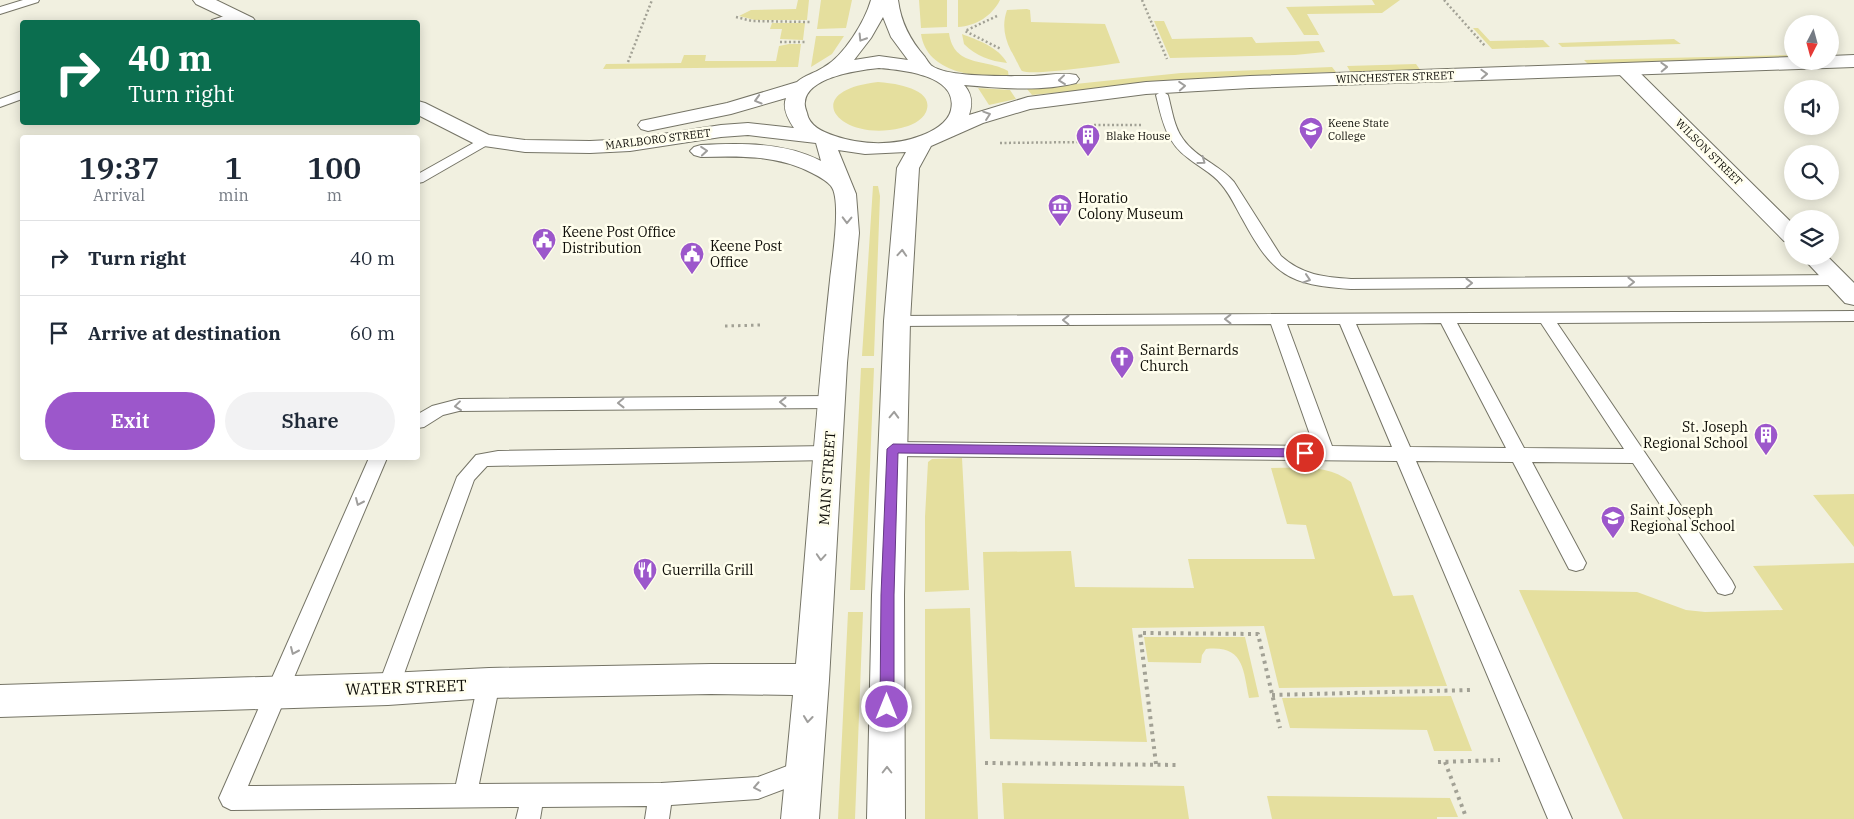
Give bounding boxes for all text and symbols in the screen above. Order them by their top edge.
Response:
north arrow [1784,15,1839,70]
map controls [1784,15,1839,265]
one-way arrow [859,32,868,41]
text: 40 m [128,35,212,81]
icon: right [45,40,110,105]
one-way arrow [1660,62,1668,73]
street label: WINCHESTER STREET [1336,68,1454,86]
one-way arrow [1480,68,1488,79]
one-way arrow [1058,74,1066,85]
text: Turn right [128,79,235,108]
button: sound [1784,80,1839,135]
one-way arrow [1178,81,1186,92]
one-way arrow [755,94,763,104]
one-way arrow [982,111,991,121]
school or university icon: Keene State College [1298,116,1324,150]
place label: Keene State College [1328,116,1389,143]
street label: WILSON STREET [1673,116,1745,188]
building icon: Blake House [1075,123,1101,157]
street label: MARLBORO STREET [604,126,712,152]
place label: Blake House [1106,129,1170,143]
button: search [1784,145,1839,200]
one-way arrow [700,146,708,157]
text: 19:37 [79,148,160,187]
text: 1 [224,148,242,187]
text: 100 [307,148,361,187]
one-way arrow [1196,155,1206,164]
text: Arrival [93,185,145,205]
text: min [218,185,249,205]
text: m [327,185,342,205]
place label: Horatio Colony Museum [1078,189,1184,223]
museum icon: Horatio Colony Museum [1047,193,1073,227]
button: layers [1784,210,1839,265]
one-way arrow [842,217,852,225]
place label: Keene Post Office Distribution [562,223,676,257]
public building icon: Keene Post Office Distribution [531,227,557,261]
place label: Keene Post Office [710,237,782,271]
public building icon: Keene Post Office [679,241,705,275]
icon: right [45,244,73,272]
text: Turn right [88,246,186,270]
text: 40 m [350,246,395,270]
one-way arrow [896,249,907,257]
one-way arrow [1302,274,1311,284]
one-way arrow [1628,277,1636,287]
one-way arrow [1466,278,1473,288]
one-way arrow [1224,314,1232,324]
one-way arrow [1062,315,1070,325]
icon: arrive [45,319,73,347]
text: Arrive at destination [88,321,281,345]
text: 60 m [350,321,395,345]
place label: Saint Bernards Church [1140,341,1239,375]
church icon: Saint Bernards Church [1109,345,1135,379]
button: Exit [45,392,215,450]
button: Share [225,392,395,450]
one-way arrow [779,397,787,407]
one-way arrow [617,398,624,408]
one-way arrow [454,400,462,411]
one-way arrow [888,411,899,419]
place label: St. Joseph Regional School [1643,418,1748,452]
building icon: St. Joseph Regional School [1753,422,1779,456]
street label: MAIN STREET [815,430,839,526]
pin [1284,432,1326,474]
icon: arrive [1291,439,1319,467]
one-way arrow [354,497,365,506]
place label: Saint Joseph Regional School [1630,501,1735,535]
school or university icon: Saint Joseph Regional School [1600,505,1626,539]
one-way arrow [816,553,827,561]
restaurant icon: Guerrilla Grill [632,557,658,591]
place label: Guerrilla Grill [662,561,753,579]
one-way arrow [289,646,300,655]
street label: WATER STREET [345,675,467,699]
position arrow [860,680,912,732]
one-way arrow [803,715,814,723]
one-way arrow [882,766,892,774]
one-way arrow [753,781,762,791]

